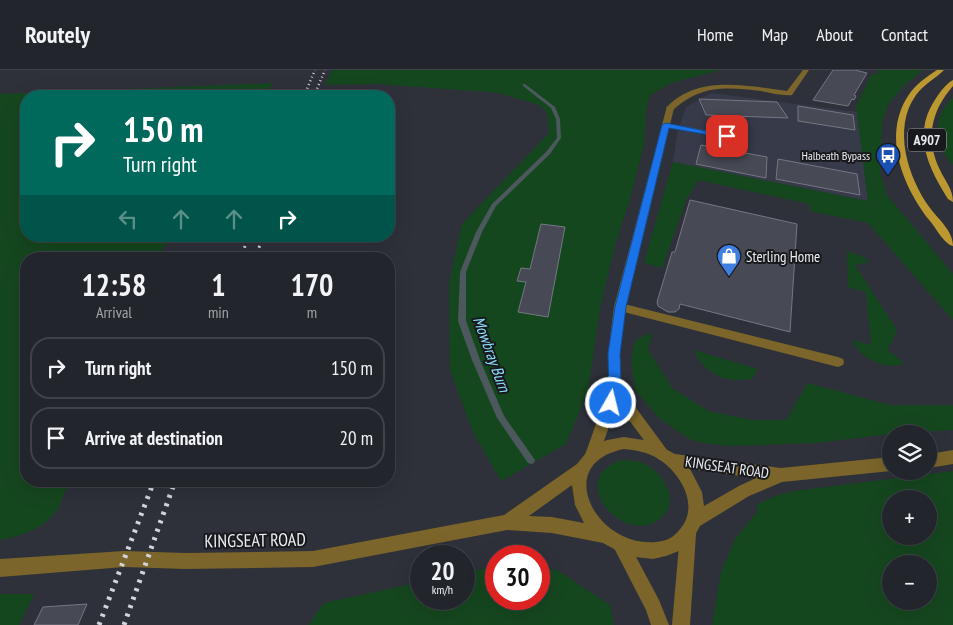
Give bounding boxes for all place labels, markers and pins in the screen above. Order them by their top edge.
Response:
pin [706,115,748,157]
bus stop icon: Halbeath Bypass [875,142,901,176]
place label: Halbeath Bypass [802,148,870,163]
shop icon: Sterling Home [716,243,742,277]
place label: Sterling Home [746,247,820,266]

